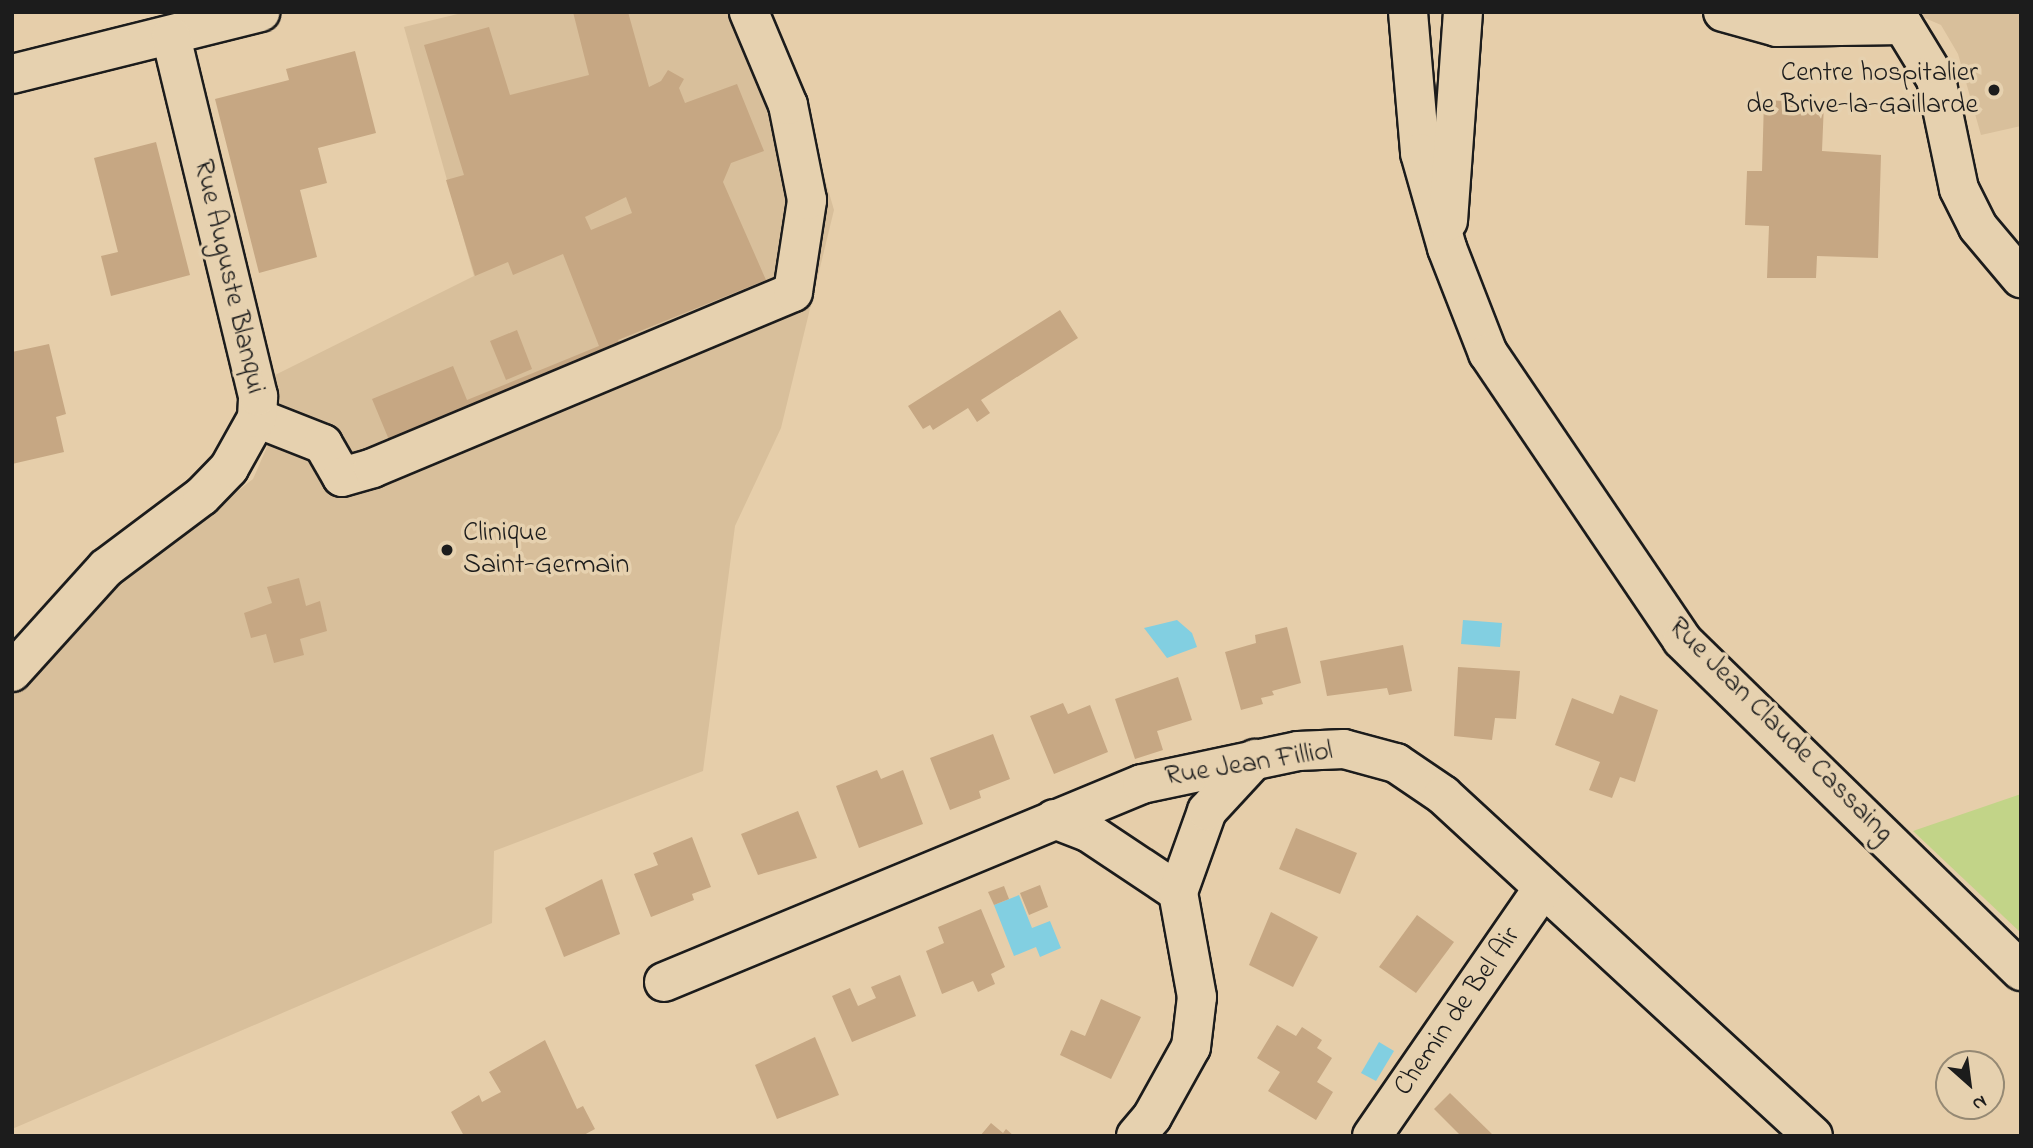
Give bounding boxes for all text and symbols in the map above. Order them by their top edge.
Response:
place label: Centre hospitalier de Brive-la-Gaillarde [1746,57,1978,123]
marker: Centre hospitalier de Brive-la-Gaillarde [1984,80,2004,100]
street label: Rue Auguste Blanqui [185,157,271,397]
place label: Clinique Saint-Germain [463,517,629,583]
marker: Clinique Saint-Germain [437,540,457,560]
street label: Rue Jean Claude Cassaing [1660,611,1900,851]
street label: Rue Jean Filliol [1163,735,1335,795]
street label: Chemin de Bel Air [1387,921,1529,1103]
north arrow [1935,1050,2005,1120]
text: N [1967,1087,1991,1117]

